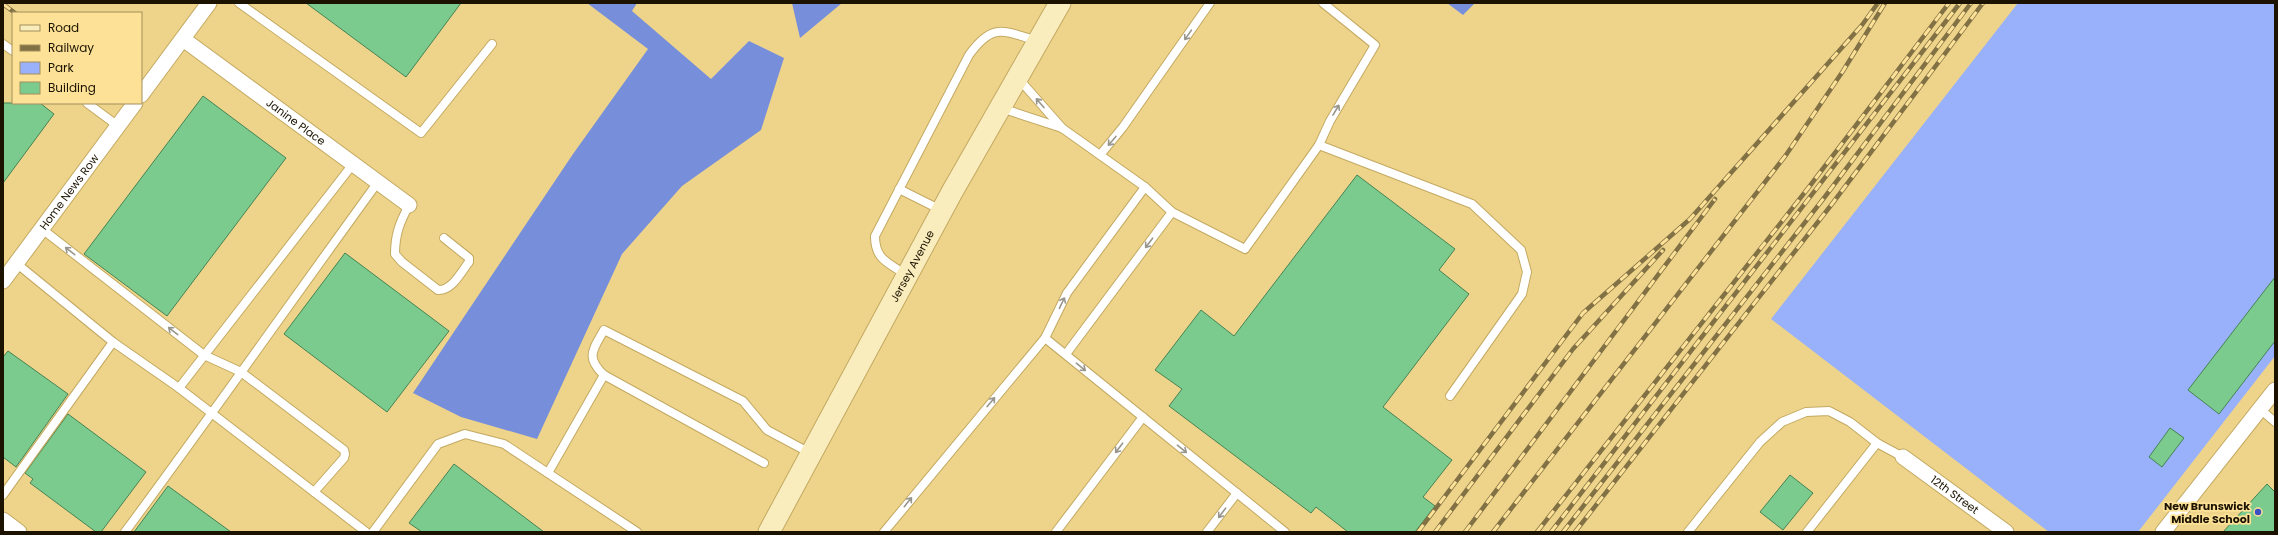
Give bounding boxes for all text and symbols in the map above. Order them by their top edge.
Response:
legend [12,12,142,104]
text: Road [48,19,79,36]
one-way arrow [1184,29,1192,40]
text: Railway [48,39,94,56]
text: Park [48,59,75,76]
text: Building [48,79,96,96]
street label: Janine Place [263,95,329,149]
one-way arrow [1035,97,1044,108]
one-way arrow [1332,105,1340,116]
one-way arrow [1108,135,1117,146]
street label: Home News Row [36,151,103,233]
street label: Jersey Avenue [886,227,938,305]
one-way arrow [1145,237,1153,248]
one-way arrow [65,247,76,256]
one-way arrow [1059,297,1067,309]
one-way arrow [168,327,179,335]
one-way arrow [1076,362,1087,371]
one-way arrow [987,396,996,407]
one-way arrow [1115,442,1124,453]
one-way arrow [1177,444,1188,453]
street label: 12th Street [1927,472,1982,518]
one-way arrow [904,496,913,507]
place label: New Brunswick Middle School [2164,498,2250,527]
one-way arrow [1218,507,1226,518]
marker: New Brunswick Middle School [2253,507,2263,517]

